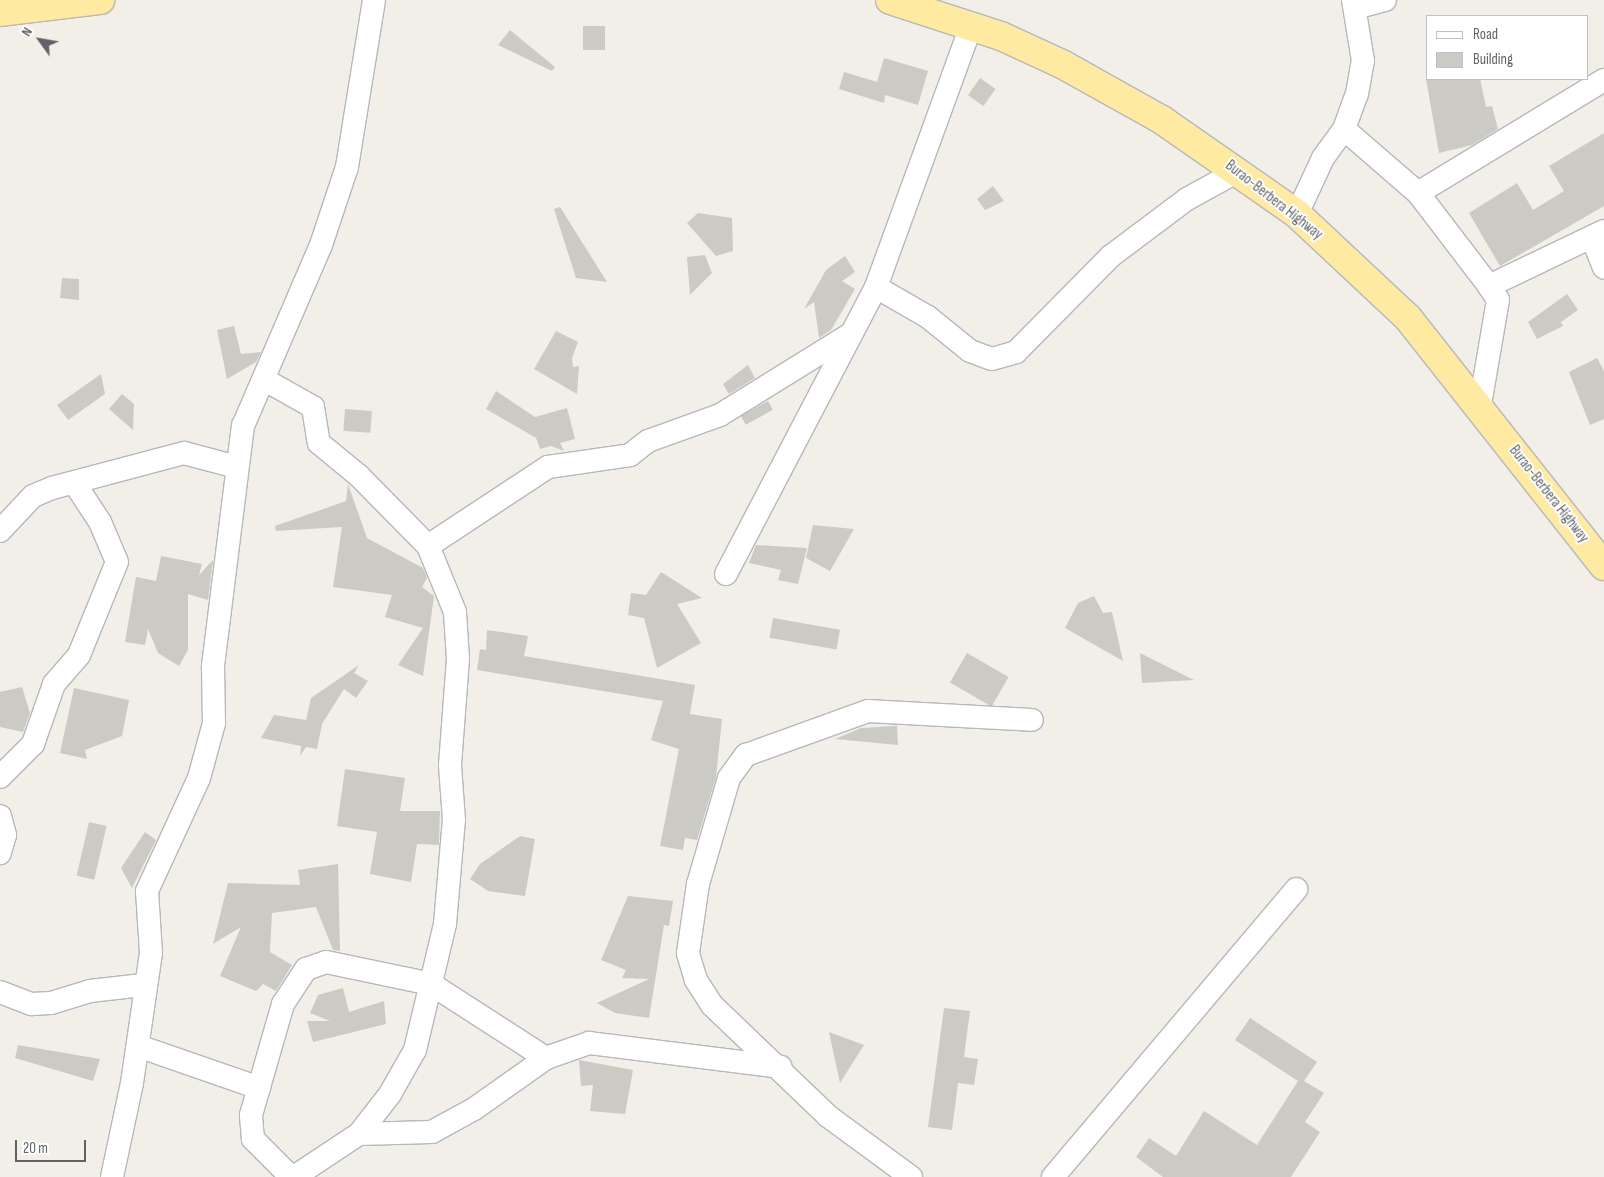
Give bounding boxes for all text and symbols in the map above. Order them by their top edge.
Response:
north arrow [15,15,65,65]
legend [1426,15,1589,80]
text: N [18,24,36,39]
text: Road [1473,25,1498,44]
text: Building [1473,50,1513,69]
street label: Burao-Berbera Highway [1222,156,1326,244]
street label: Burao-Berbera Highway [1505,442,1593,546]
scale bar [18,1130,89,1162]
text: 20 m [23,1139,48,1158]

